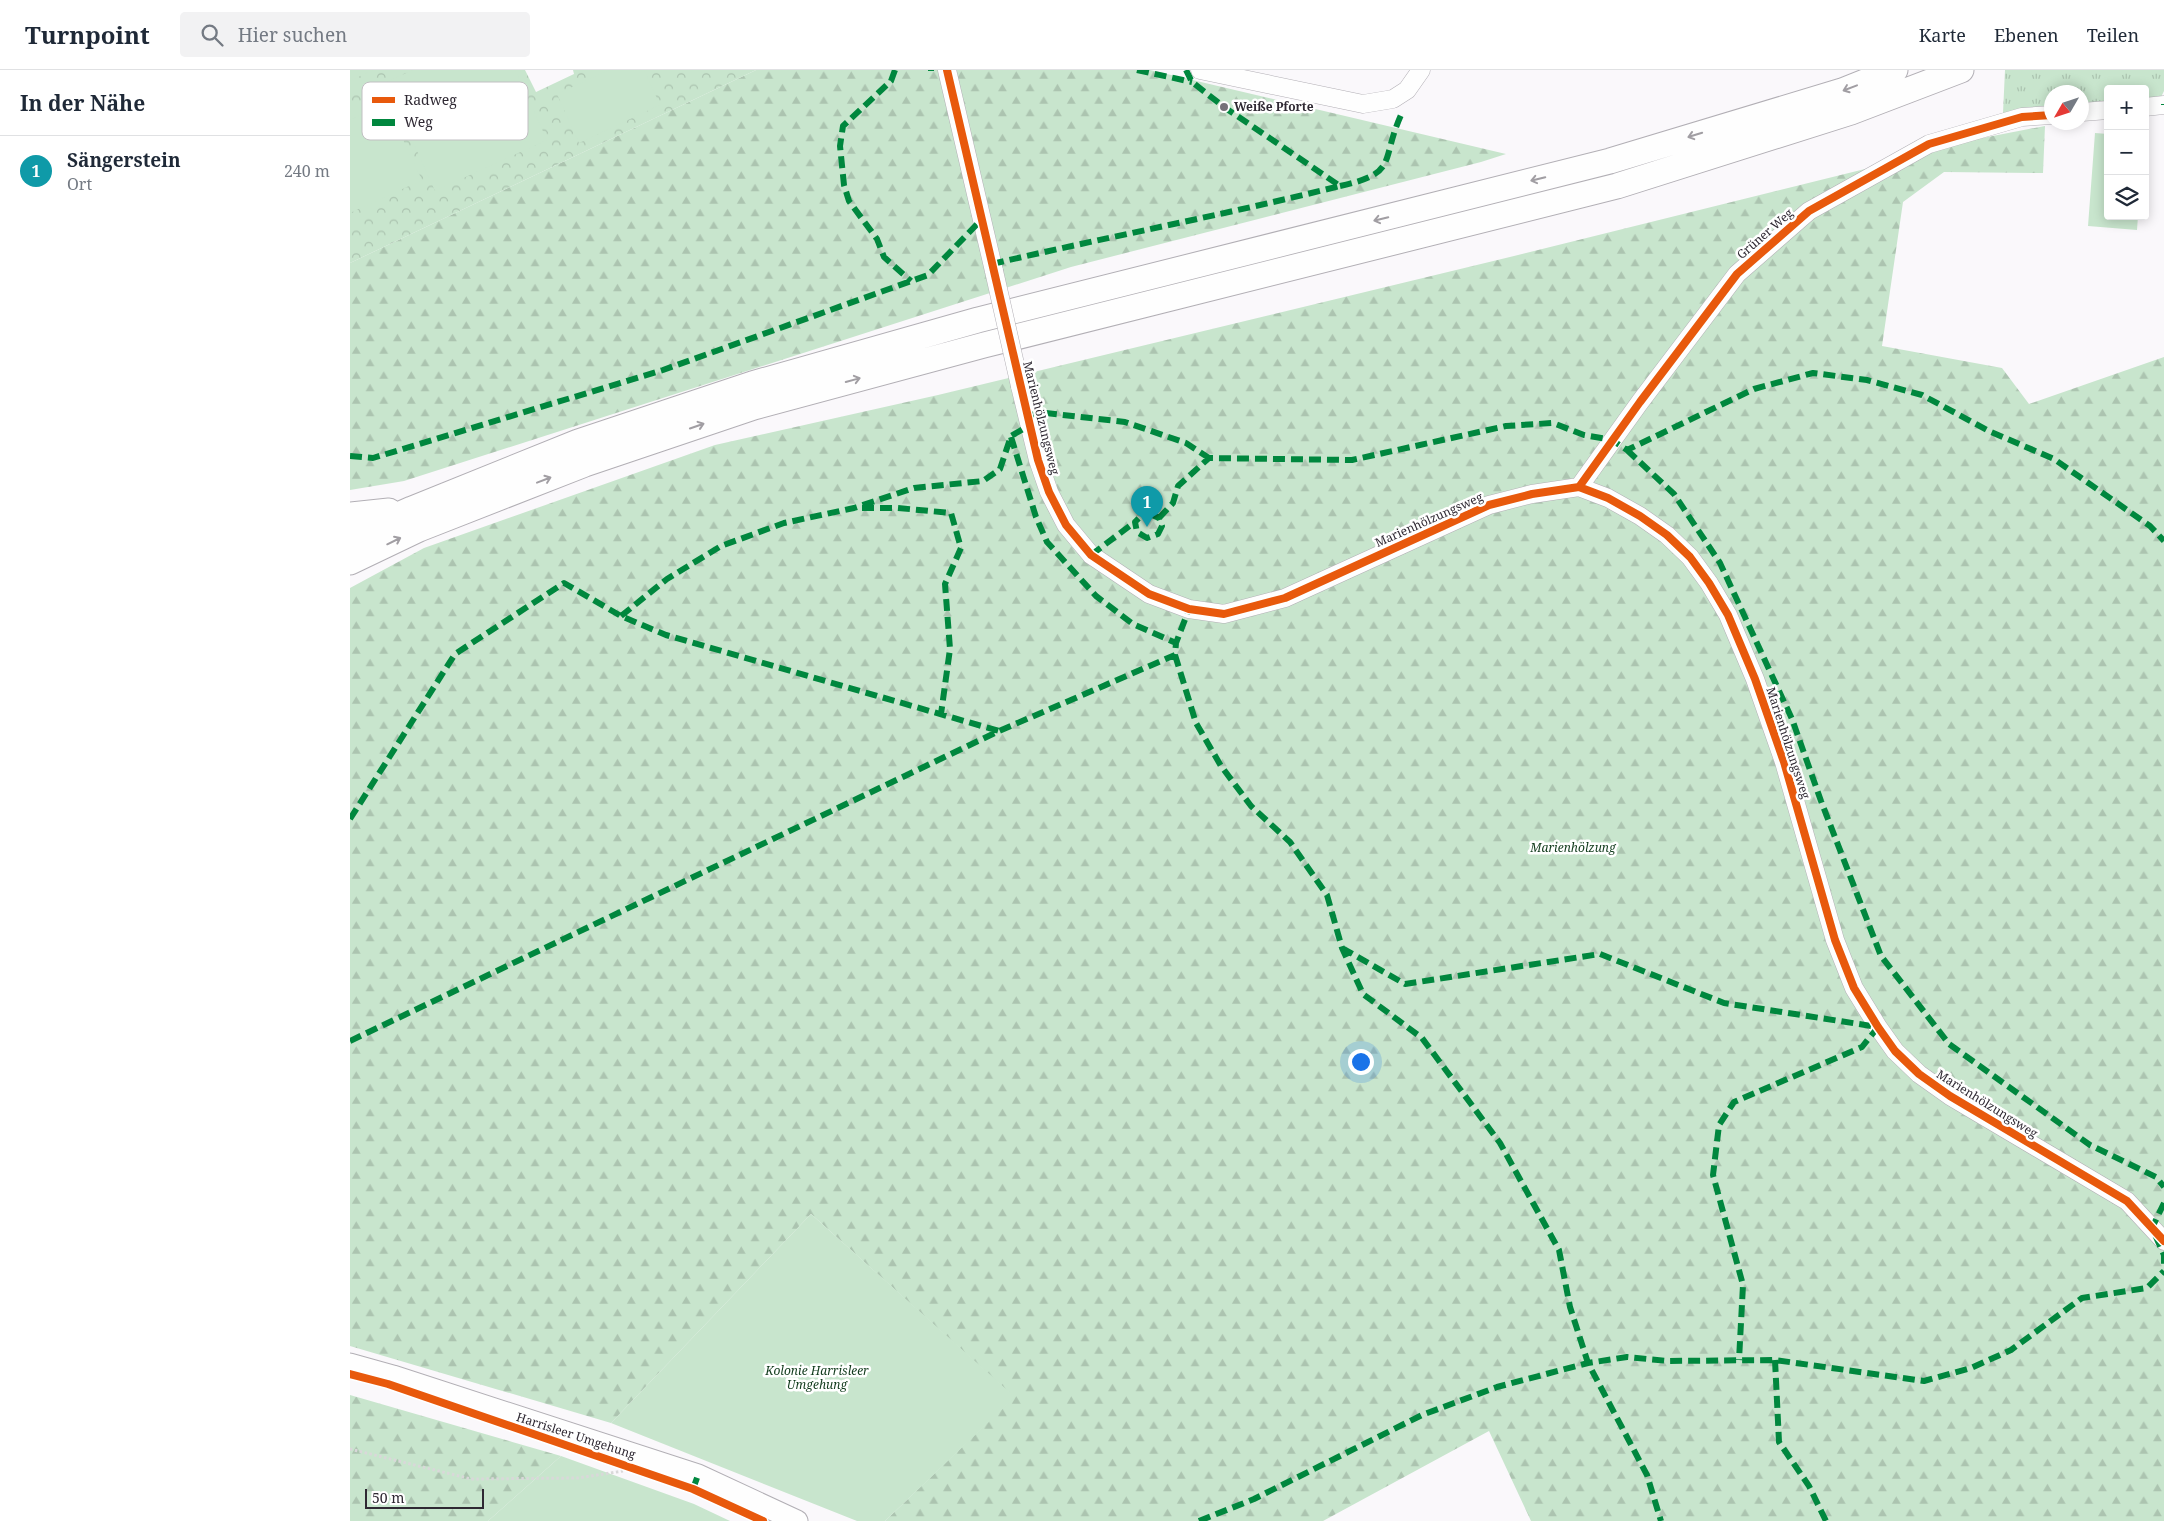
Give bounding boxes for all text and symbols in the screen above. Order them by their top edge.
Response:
search box [180,12,530,57]
text: Turnpoint [25,18,150,51]
icon: search [198,21,226,49]
text: Hier suchen [238,22,347,48]
text: Karte [1919,23,1966,47]
text: Ebenen [1994,23,2059,47]
text: Teilen [2087,23,2139,47]
legend [362,82,528,140]
one-way arrow [1843,84,1858,93]
north arrow [2044,85,2089,130]
map controls [2104,85,2149,220]
button: + [2104,85,2149,130]
text: In der Nähe [20,89,145,117]
text: Radweg [404,90,457,109]
place label: Weiße Pforte [1234,98,1314,115]
marker: Weiße Pforte [1218,101,1230,113]
text: Weg [404,112,433,131]
button: − [2104,130,2149,175]
one-way arrow [1687,131,1703,141]
text: Sängerstein [67,147,181,173]
text: 1 [31,160,41,182]
text: 240 m [284,160,330,182]
text: Ort [67,173,92,195]
one-way arrow [1531,175,1547,184]
button: layers [2104,175,2149,220]
street label: Grüner Weg [1733,204,1797,263]
one-way arrow [1373,214,1389,224]
street label: Marienhölzungsweg [1019,359,1064,477]
one-way arrow [845,375,861,384]
one-way arrow [689,420,705,430]
one-way arrow [536,475,551,484]
pin: 1 [1131,486,1163,527]
street label: Marienhölzungsweg [1372,488,1486,551]
one-way arrow [386,536,401,545]
street label: Marienhölzungsweg [1762,685,1815,801]
park label: Marienhölzung [1529,839,1617,856]
your location [1348,1049,1374,1075]
street label: Marienhölzungsweg [1933,1065,2042,1142]
park label: Kolonie Harrisleer Umgehung [764,1362,869,1393]
street label: Harrisleer Umgehung [514,1408,638,1463]
scale bar [365,1486,484,1509]
text: 50 m [372,1488,405,1507]

